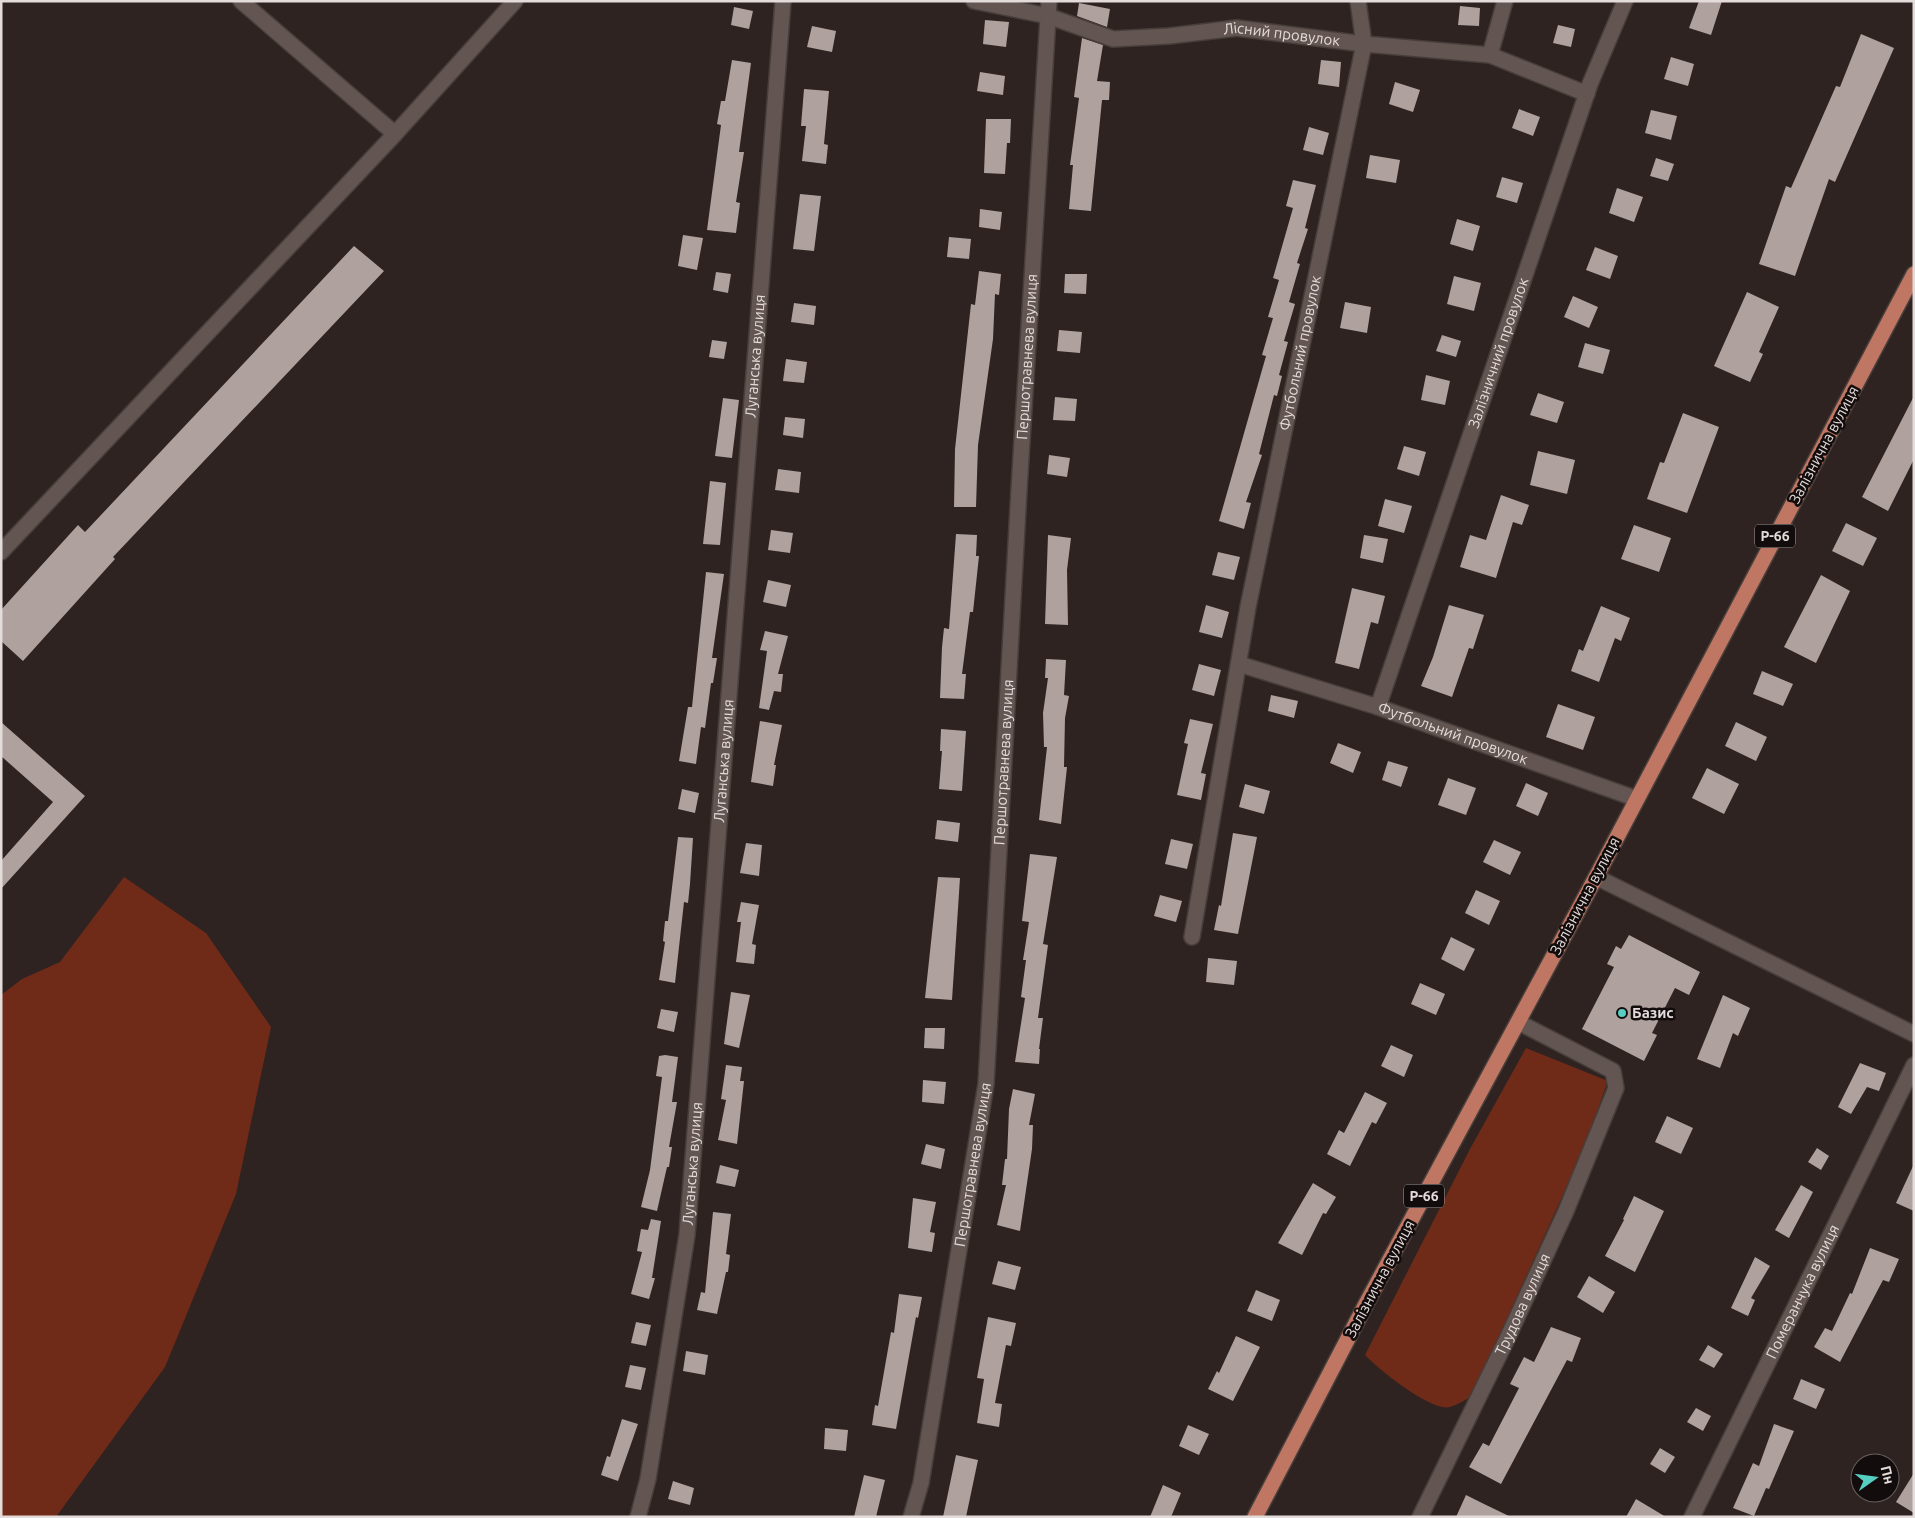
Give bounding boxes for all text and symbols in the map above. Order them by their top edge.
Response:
street label: Лісний провулок [1222,19,1341,49]
street label: Першотравнева вулиця [1013,273,1040,440]
street label: Футбольний провулок [1276,274,1324,432]
street label: Залізничний провулок [1465,275,1532,430]
street label: Луганська вулиця [742,294,768,418]
street label: Залізнична вулиця [1785,383,1862,507]
road number: Р-66 [1755,524,1795,548]
street label: Першотравнева вулиця [990,679,1016,846]
street label: Луганська вулиця [710,699,737,823]
street label: Футбольний провулок [1376,699,1531,768]
street label: Залізнична вулиця [1546,834,1623,958]
place label: Базис [1632,1004,1674,1021]
marker: Базис [1616,1007,1628,1019]
street label: Першотравнева вулиця [951,1081,994,1248]
street label: Луганська вулиця [679,1101,705,1226]
road number: Р-66 [1404,1184,1444,1208]
street label: Залізнична вулиця [1341,1217,1418,1341]
street label: Померанчука вулиця [1762,1222,1842,1361]
street label: Трудова вулиця [1491,1251,1553,1358]
north arrow [1850,1453,1900,1503]
text: Пн [1878,1464,1898,1486]

